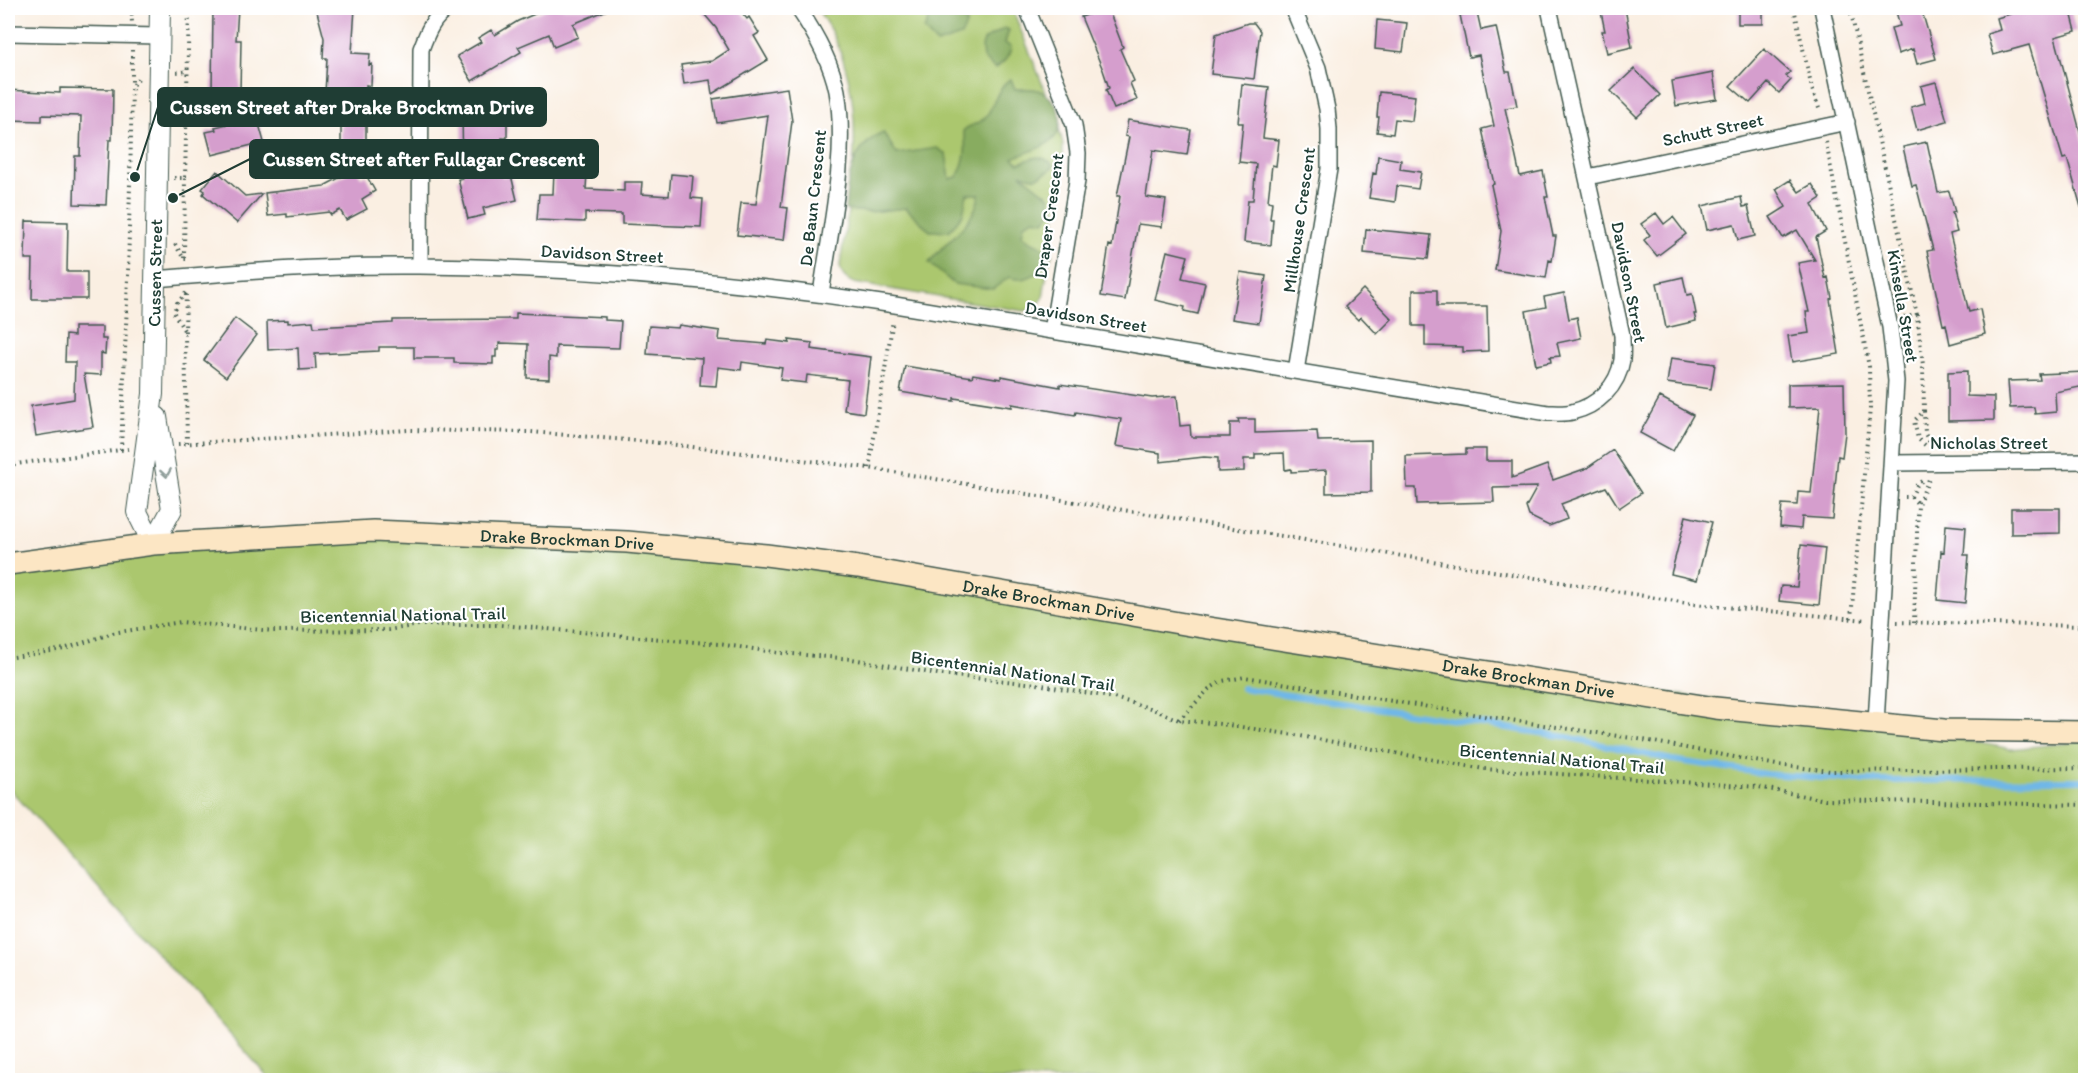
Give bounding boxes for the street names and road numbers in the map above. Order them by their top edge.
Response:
street label: Schutt Street [1661,109,1766,151]
street label: De Baun Crescent [795,128,831,267]
street label: Millhouse Crescent [1278,146,1320,294]
street label: Draper Crescent [1029,152,1069,280]
street label: Cussen Street [143,218,167,327]
street label: Davidson Street [1606,219,1652,345]
street label: Davidson Street [540,240,664,268]
street label: Kinsella Street [1882,248,1924,364]
street label: Davidson Street [1023,297,1149,338]
street label: Nicholas Street [1930,432,2048,454]
street label: Drake Brockman Drive [479,525,655,556]
street label: Drake Brockman Drive [961,574,1137,626]
street label: Bicentennial National Trail [300,602,506,628]
street label: Bicentennial National Trail [910,646,1116,696]
street label: Drake Brockman Drive [1440,654,1616,703]
street label: Bicentennial National Trail [1459,739,1665,779]

